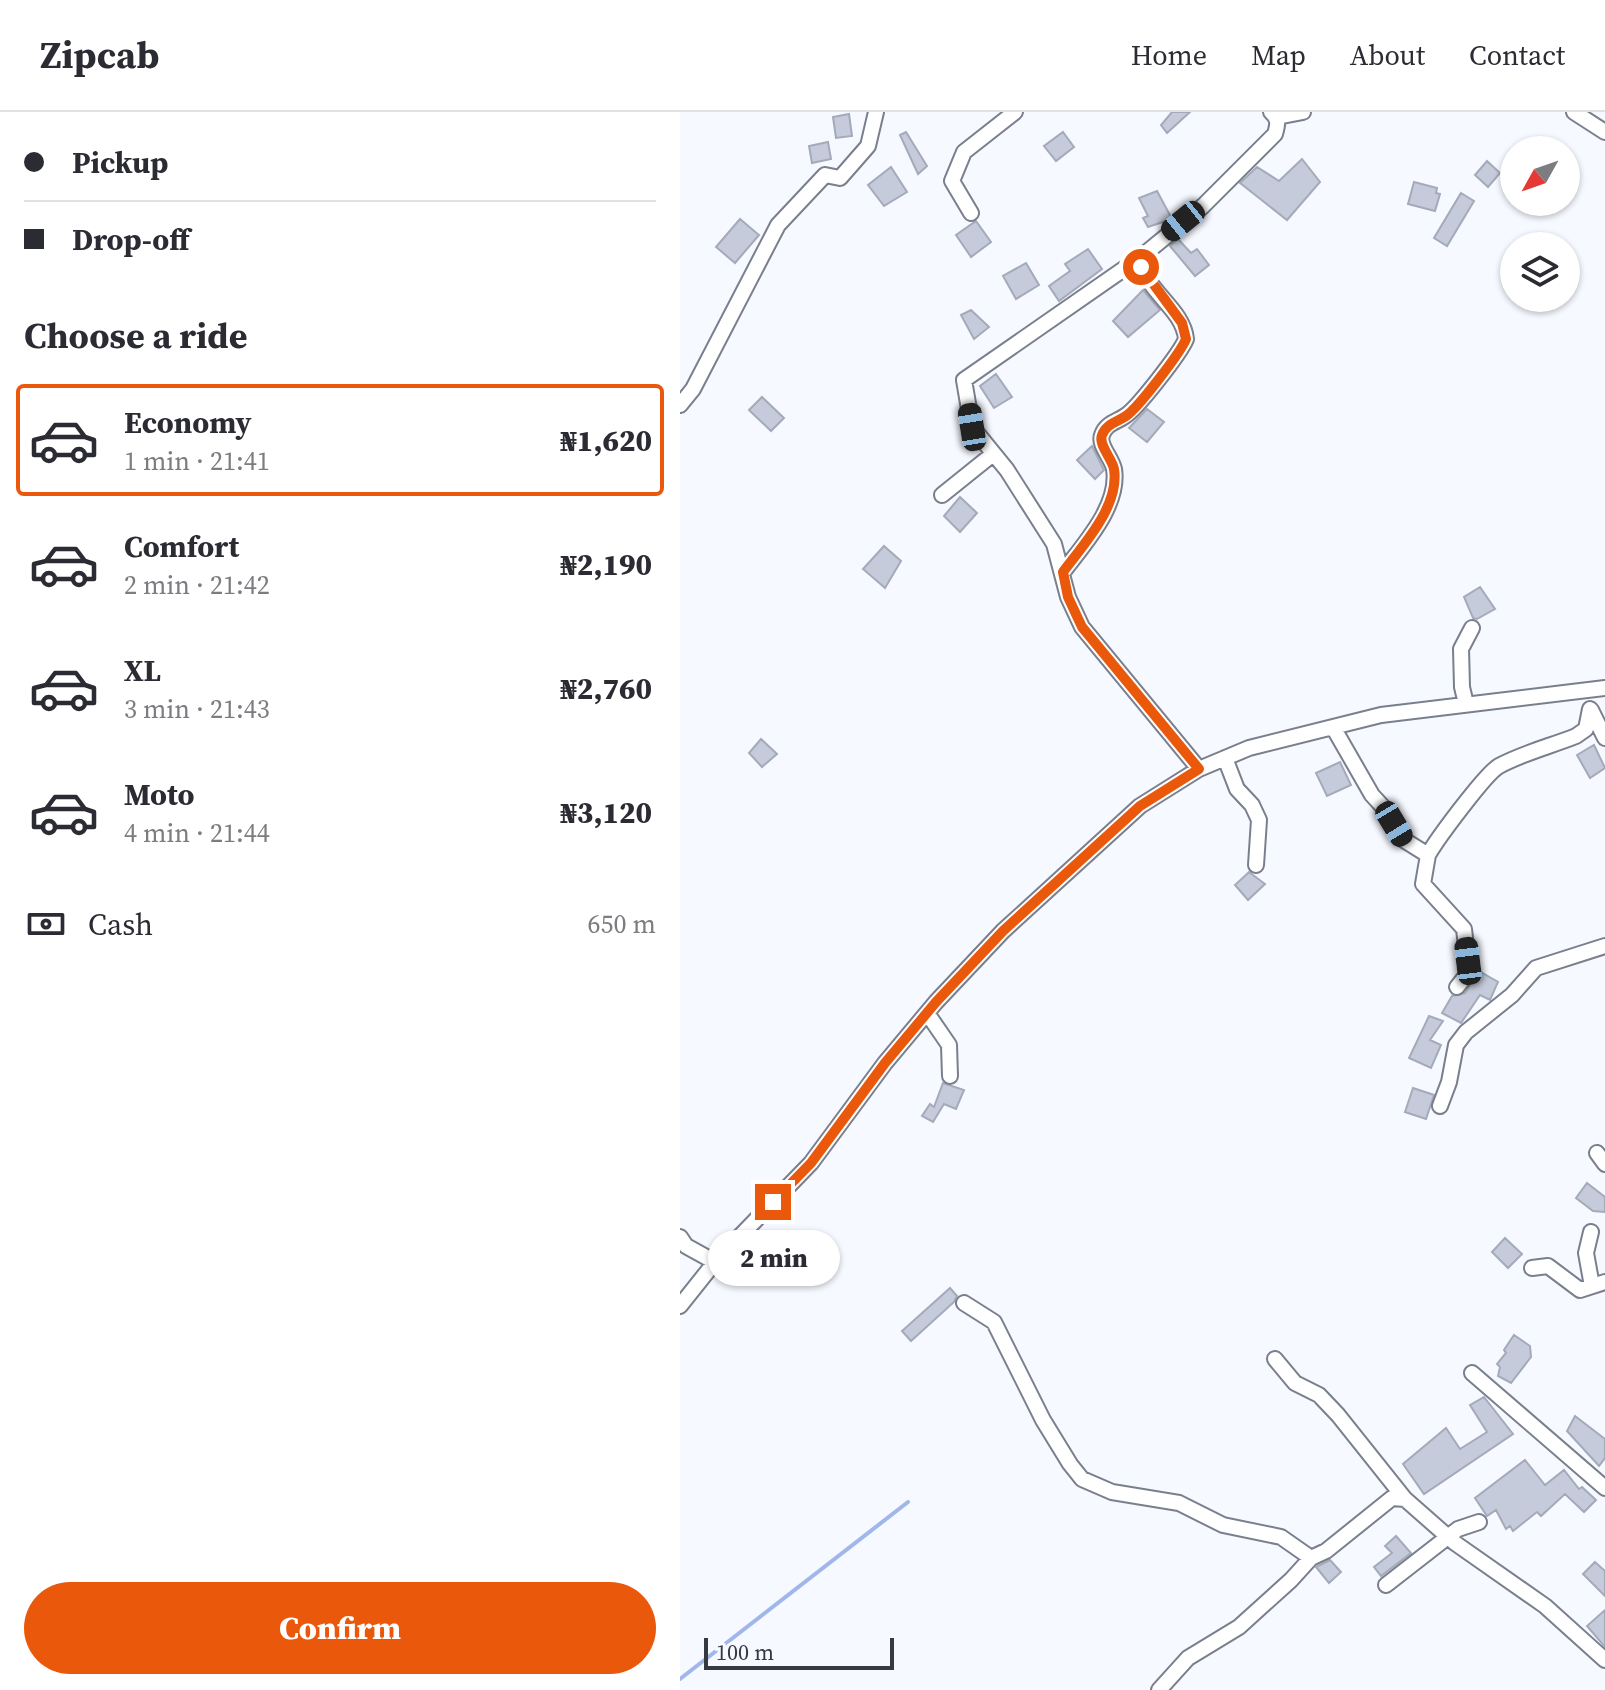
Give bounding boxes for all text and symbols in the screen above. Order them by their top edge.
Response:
text: Zipcab [40,29,159,81]
text: Home [1131,36,1207,74]
text: Map [1251,36,1306,74]
text: About [1350,36,1425,74]
text: Contact [1469,36,1565,74]
north arrow [1500,136,1580,216]
map controls [1500,136,1580,312]
text: Pickup [72,142,168,183]
car [1157,197,1209,245]
text: Drop-off [72,219,190,260]
button: layers [1500,232,1580,312]
route start [1123,249,1159,285]
text: Choose a ride [24,311,247,360]
car [956,401,988,453]
text: Economy [124,402,252,443]
icon: car [28,404,100,476]
text: ₦1,620 [560,420,652,461]
text: 1 min · 21:41 [124,443,270,479]
text: Comfort [124,526,239,567]
icon: car [28,528,100,600]
text: ₦2,190 [560,544,652,585]
text: 2 min · 21:42 [124,567,270,603]
text: XL [124,650,161,691]
icon: car [28,652,100,724]
text: ₦2,760 [560,668,652,709]
text: 3 min · 21:43 [124,691,270,727]
text: Moto [124,774,195,815]
icon: car [28,776,100,848]
text: ₦3,120 [560,792,652,833]
car [1371,797,1417,851]
text: 4 min · 21:44 [124,815,270,851]
icon: cash [24,902,68,946]
text: Cash [88,904,153,945]
text: 650 m [588,906,656,942]
car [1453,936,1483,986]
route end [755,1184,791,1220]
callout: 2 min [707,1230,839,1286]
text: 2 min [740,1240,808,1276]
button: Confirm [24,1582,656,1674]
scale bar [704,1634,894,1670]
text: 100 m [716,1637,774,1667]

